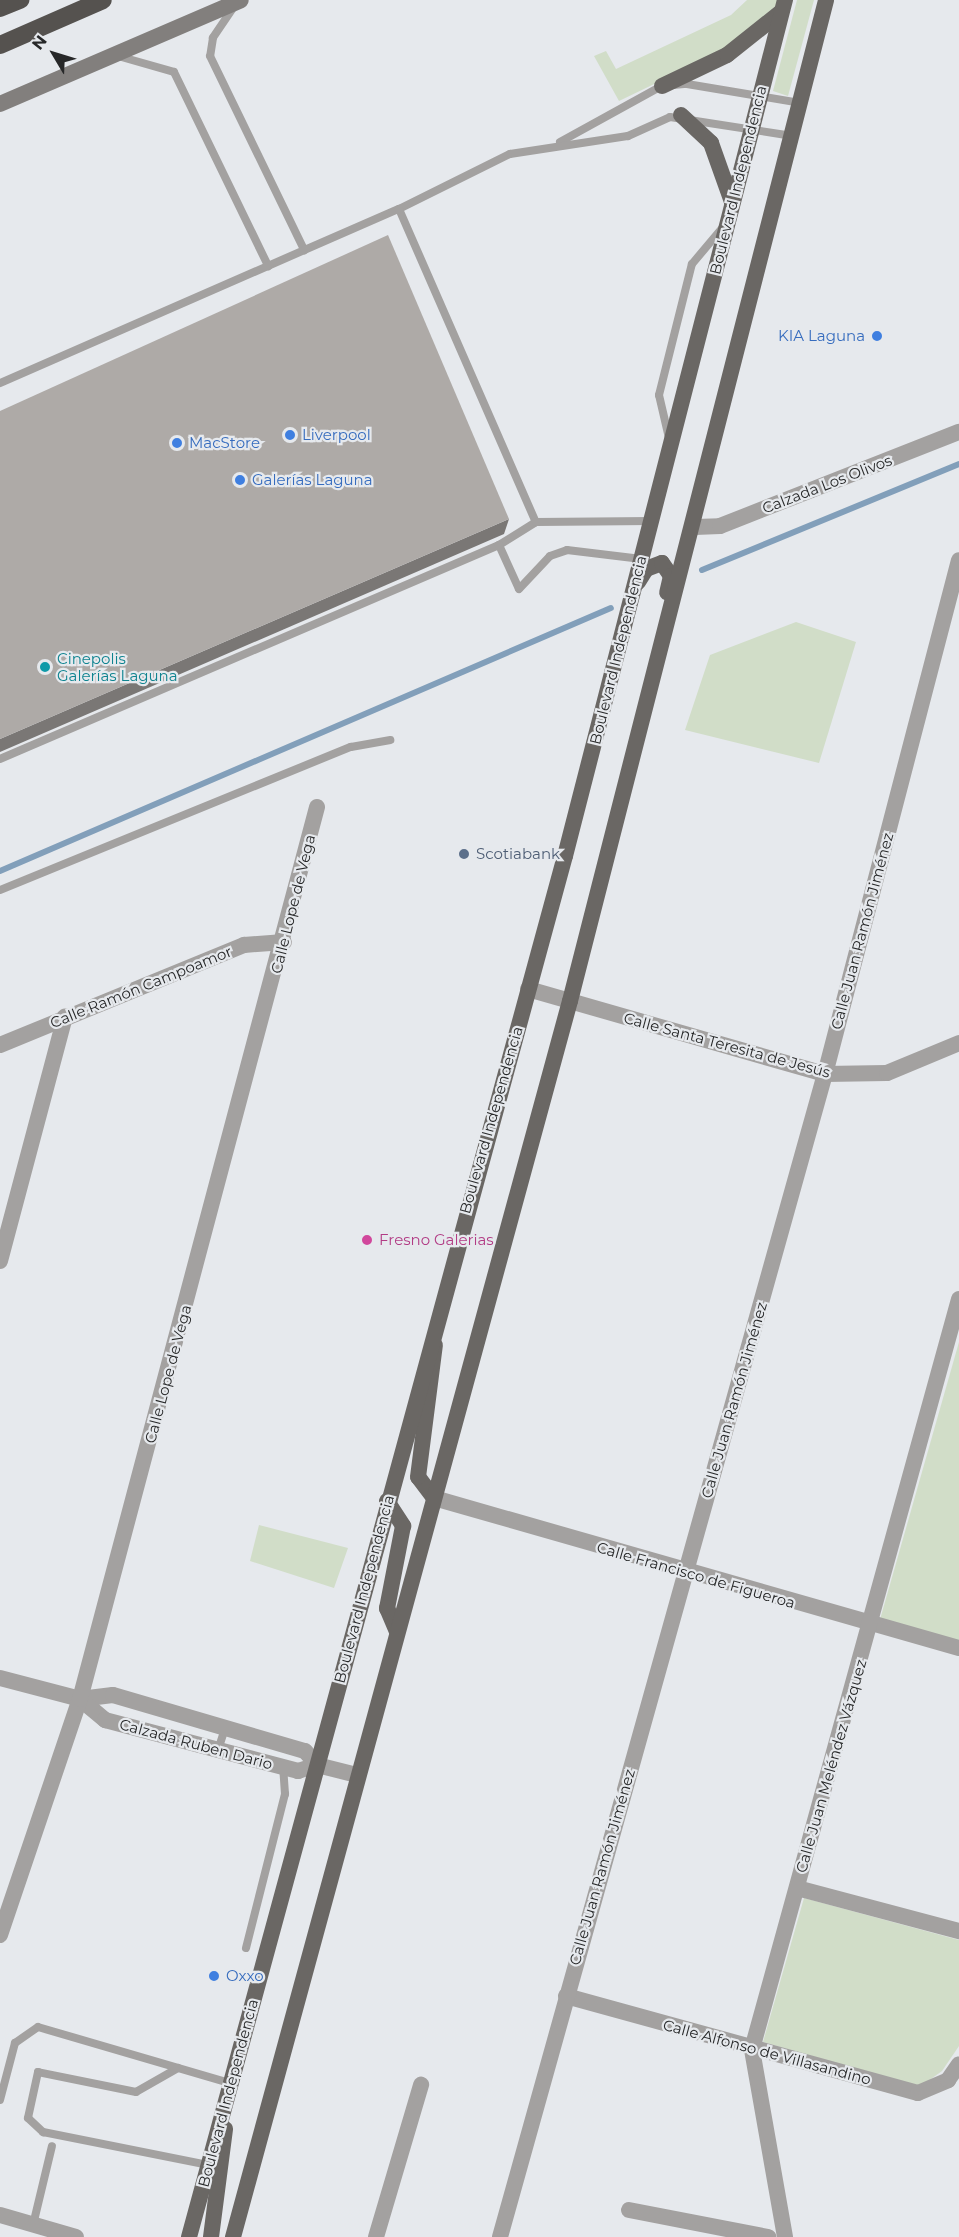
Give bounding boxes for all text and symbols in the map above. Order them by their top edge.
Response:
north arrow [24,24,84,84]
text: N [28,32,51,54]
street label: Boulevard Independencia [706,84,770,276]
place label: KIA Laguna [778,327,865,345]
marker: KIA Laguna [870,329,884,343]
place label: Liverpool [302,426,371,444]
marker: Liverpool [283,428,297,442]
place label: MacStore [189,434,260,452]
marker: MacStore [170,436,184,450]
street label: Calzada Los Olivos [760,451,894,517]
place label: Galerías Laguna [252,471,373,489]
marker: Galerías Laguna [233,473,247,487]
street label: Boulevard Independencia [586,554,650,746]
place label: Cinepolis Galerías Laguna [57,649,178,684]
marker: Cinepolis Galerías Laguna [38,660,52,674]
street label: Calle Juan Ramón Jiménez [827,830,897,1032]
street label: Calle Lope de Vega [267,833,319,975]
place label: Scotiabank [476,845,560,863]
marker: Scotiabank [457,847,471,861]
street label: Calle Ramón Campoamor [47,942,235,1032]
street label: Calle Santa Teresita de Jesús [622,1009,832,1081]
street label: Boulevard Independencia [456,1024,526,1216]
place label: Fresno Galerias [379,1231,494,1249]
marker: Fresno Galerias [360,1233,374,1247]
street label: Calle Juan Ramón Jiménez [697,1300,771,1500]
street label: Calle Lope de Vega [141,1303,195,1445]
street label: Boulevard Independencia [330,1493,398,1685]
street label: Calle Francisco de Figueroa [595,1538,797,1612]
street label: Calle Juan Meléndez Vázquez [792,1657,870,1875]
street label: Calzada Ruben Dario [118,1715,274,1773]
street label: Calle Juan Ramón Jiménez [565,1767,639,1967]
place label: Oxxo [226,1967,264,1985]
marker: Oxxo [207,1969,221,1983]
street label: Boulevard Independencia [194,1997,262,2189]
street label: Calle Alfonso de Villasandino [661,2016,873,2088]

